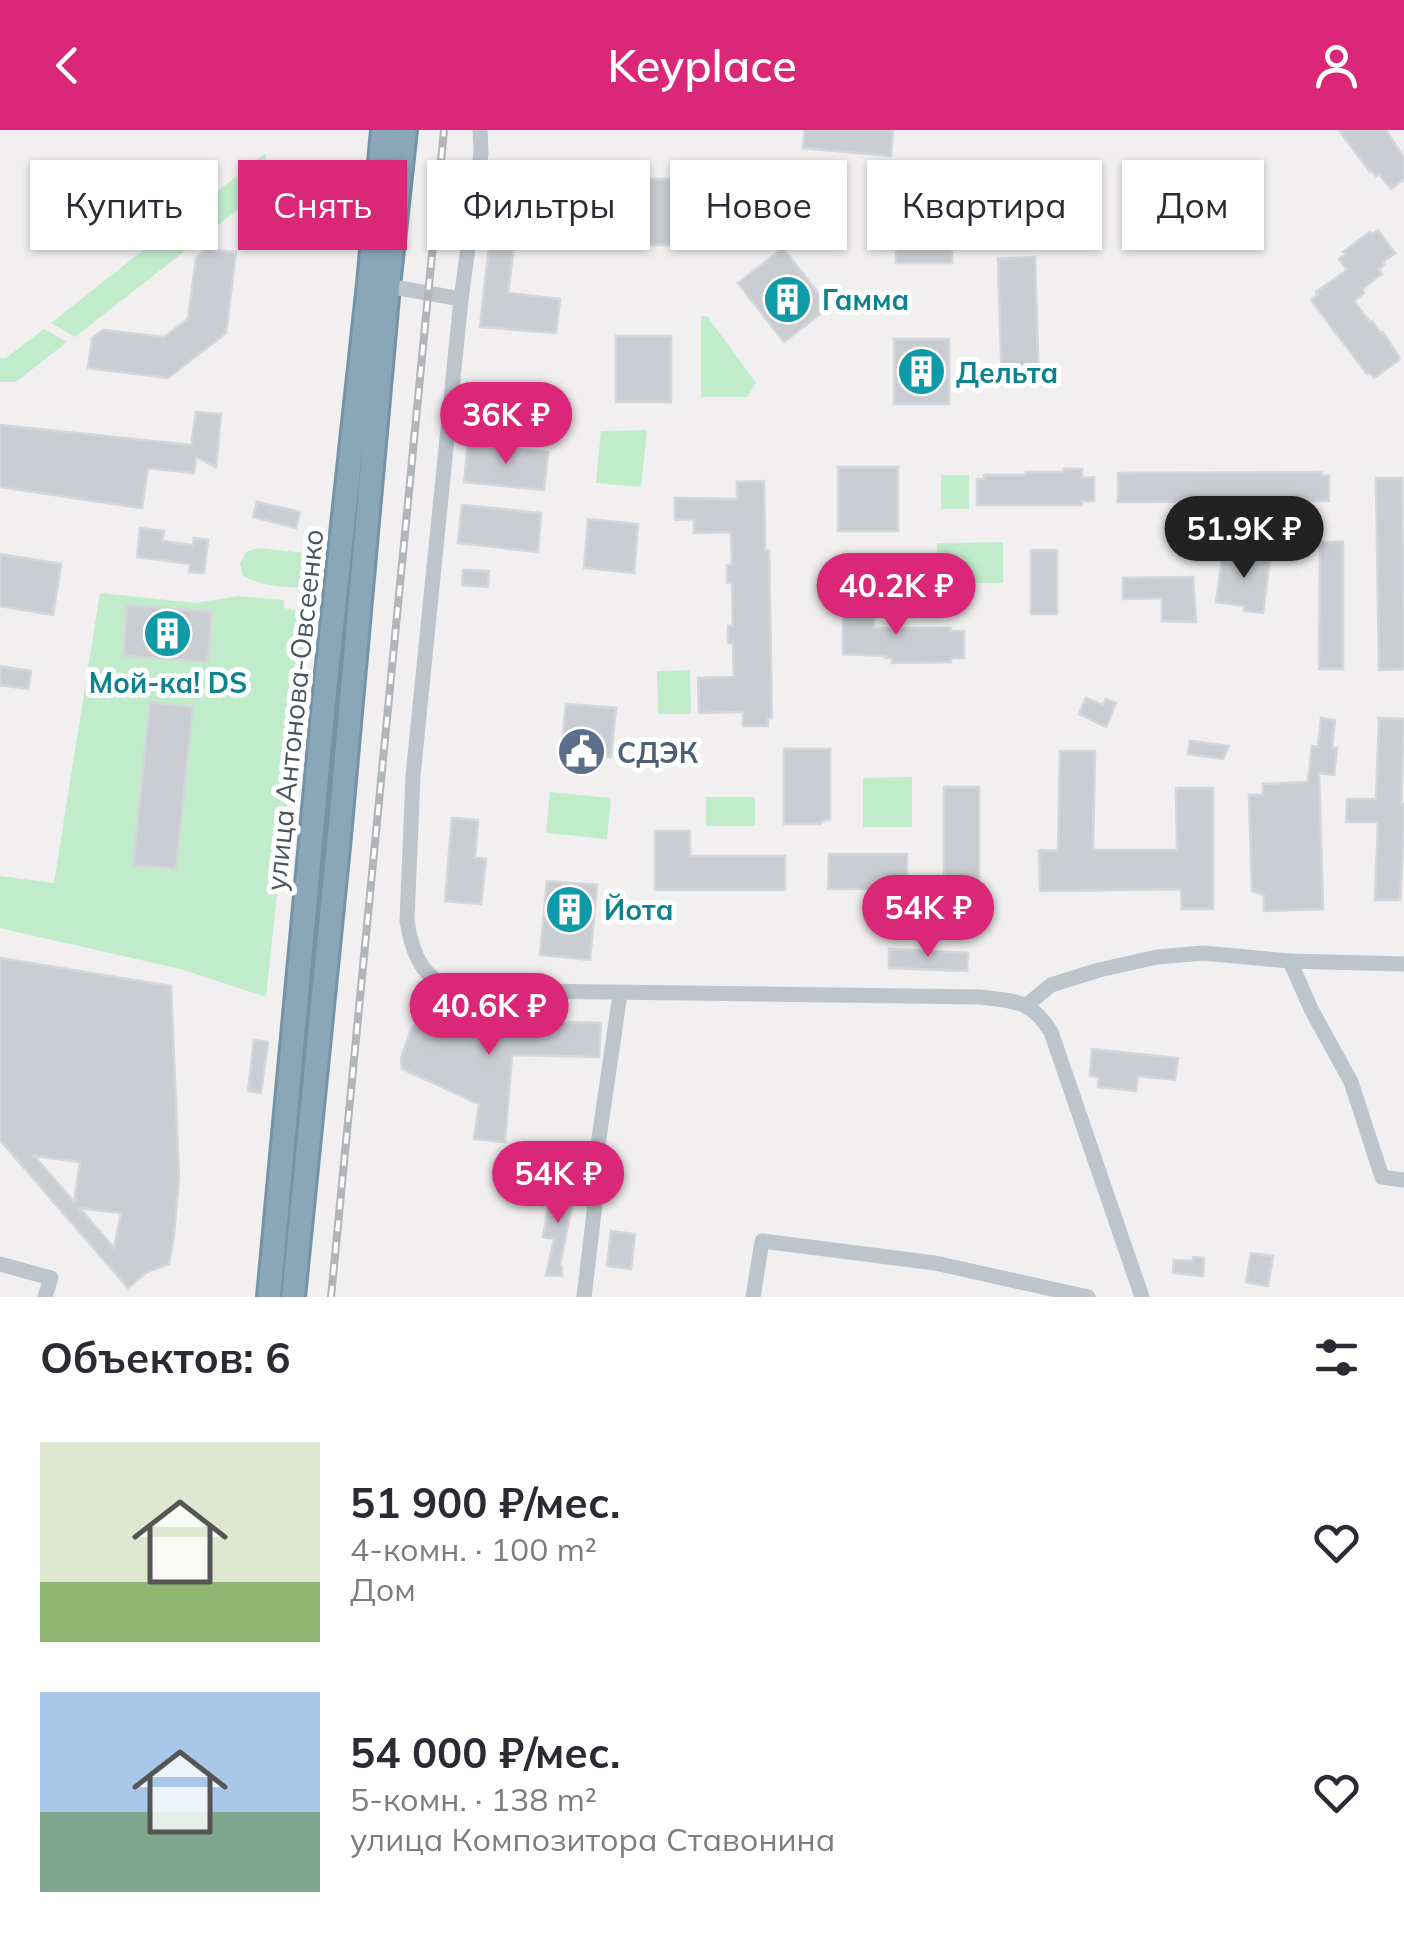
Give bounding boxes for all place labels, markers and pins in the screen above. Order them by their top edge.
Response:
building icon: Гамма [761,273,813,325]
place label: Гамма [822,282,909,317]
building icon: Дельта [895,346,947,398]
place label: Дельта [956,355,1058,390]
pin: 36K ₽ [436,382,576,467]
pin: 51.9K ₽ [1152,496,1336,581]
pin: 40.2K ₽ [804,553,988,638]
building icon: Мой-ка! DS [142,608,194,660]
place label: Мой-ка! DS [89,665,247,700]
public building icon: СДЭК [556,726,608,778]
place label: СДЭК [617,735,699,770]
pin: 54K ₽ [858,875,998,960]
building icon: Йота [543,883,595,935]
place label: Йота [604,892,673,927]
pin: 40.6K ₽ [397,973,581,1058]
pin: 54K ₽ [488,1141,628,1226]

